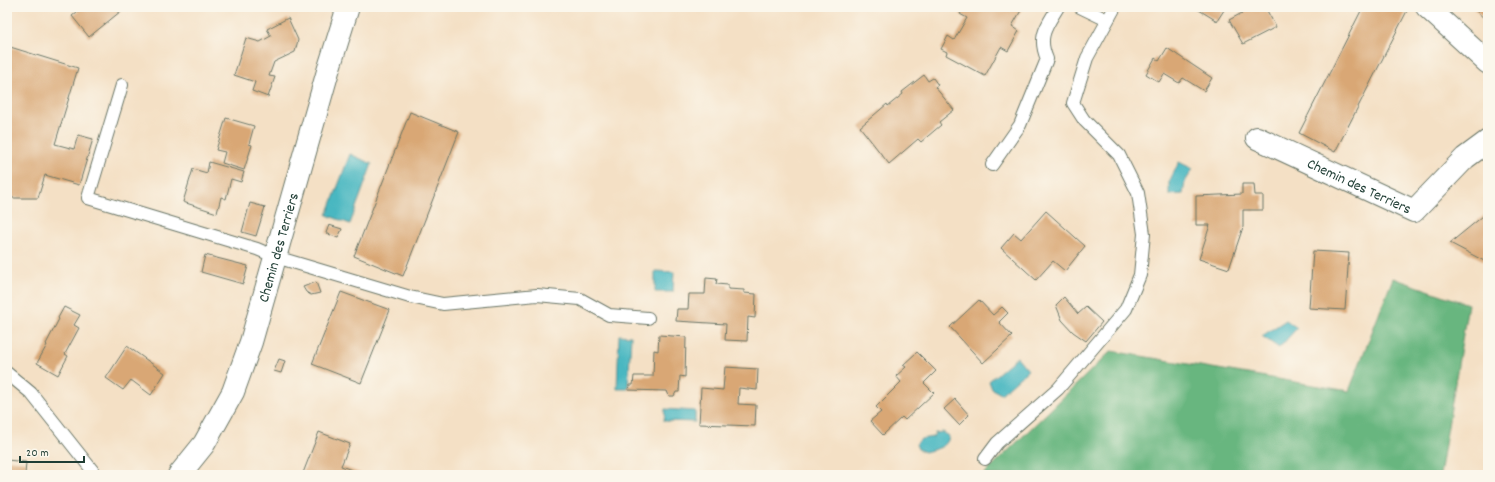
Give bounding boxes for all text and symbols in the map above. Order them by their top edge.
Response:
street label: Chemin des Terriers [1303,154,1414,221]
street label: Chemin des Terriers [254,191,306,305]
scale bar [20,438,84,464]
text: 20 m [26,445,49,462]

